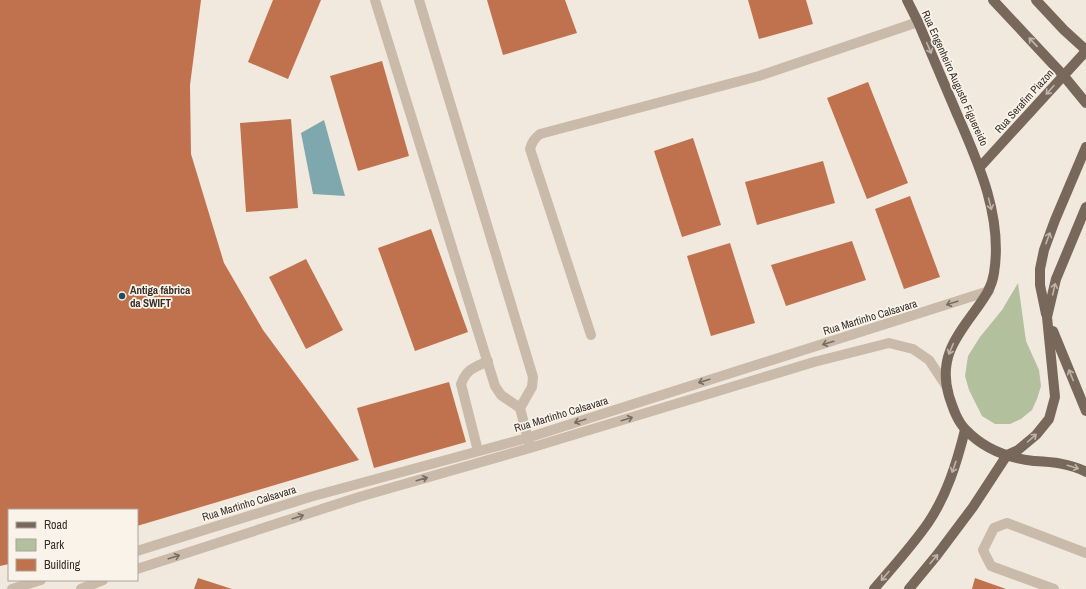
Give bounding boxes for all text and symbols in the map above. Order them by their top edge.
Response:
street label: Rua Engenheiro Augusto Figuereido [919,8,991,148]
one-way arrow [1028,37,1037,47]
one-way arrow [926,42,933,54]
street label: Rua Serafim Piazon [992,66,1056,136]
one-way arrow [1045,85,1054,95]
one-way arrow [987,197,995,210]
one-way arrow [1045,233,1053,245]
one-way arrow [1050,282,1058,295]
place label: Antiga fábrica da SWIFT [130,283,190,310]
marker: Antiga fábrica da SWIFT [117,291,127,301]
street label: Rua Martinho Calsavara [821,296,919,338]
one-way arrow [946,300,958,308]
one-way arrow [822,339,834,347]
one-way arrow [946,343,954,355]
one-way arrow [1066,370,1074,382]
one-way arrow [698,378,710,386]
street label: Rua Martinho Calsavara [512,393,610,435]
one-way arrow [621,415,634,422]
one-way arrow [574,418,587,425]
one-way arrow [1027,433,1037,443]
one-way arrow [950,461,958,473]
one-way arrow [1066,464,1079,471]
one-way arrow [415,475,428,482]
street label: Rua Martinho Calsavara [200,482,298,524]
legend [8,509,138,581]
one-way arrow [291,513,304,520]
text: Road [44,517,68,533]
text: Park [44,537,64,553]
one-way arrow [167,553,180,560]
one-way arrow [929,554,938,565]
text: Building [44,557,81,573]
one-way arrow [881,570,890,581]

